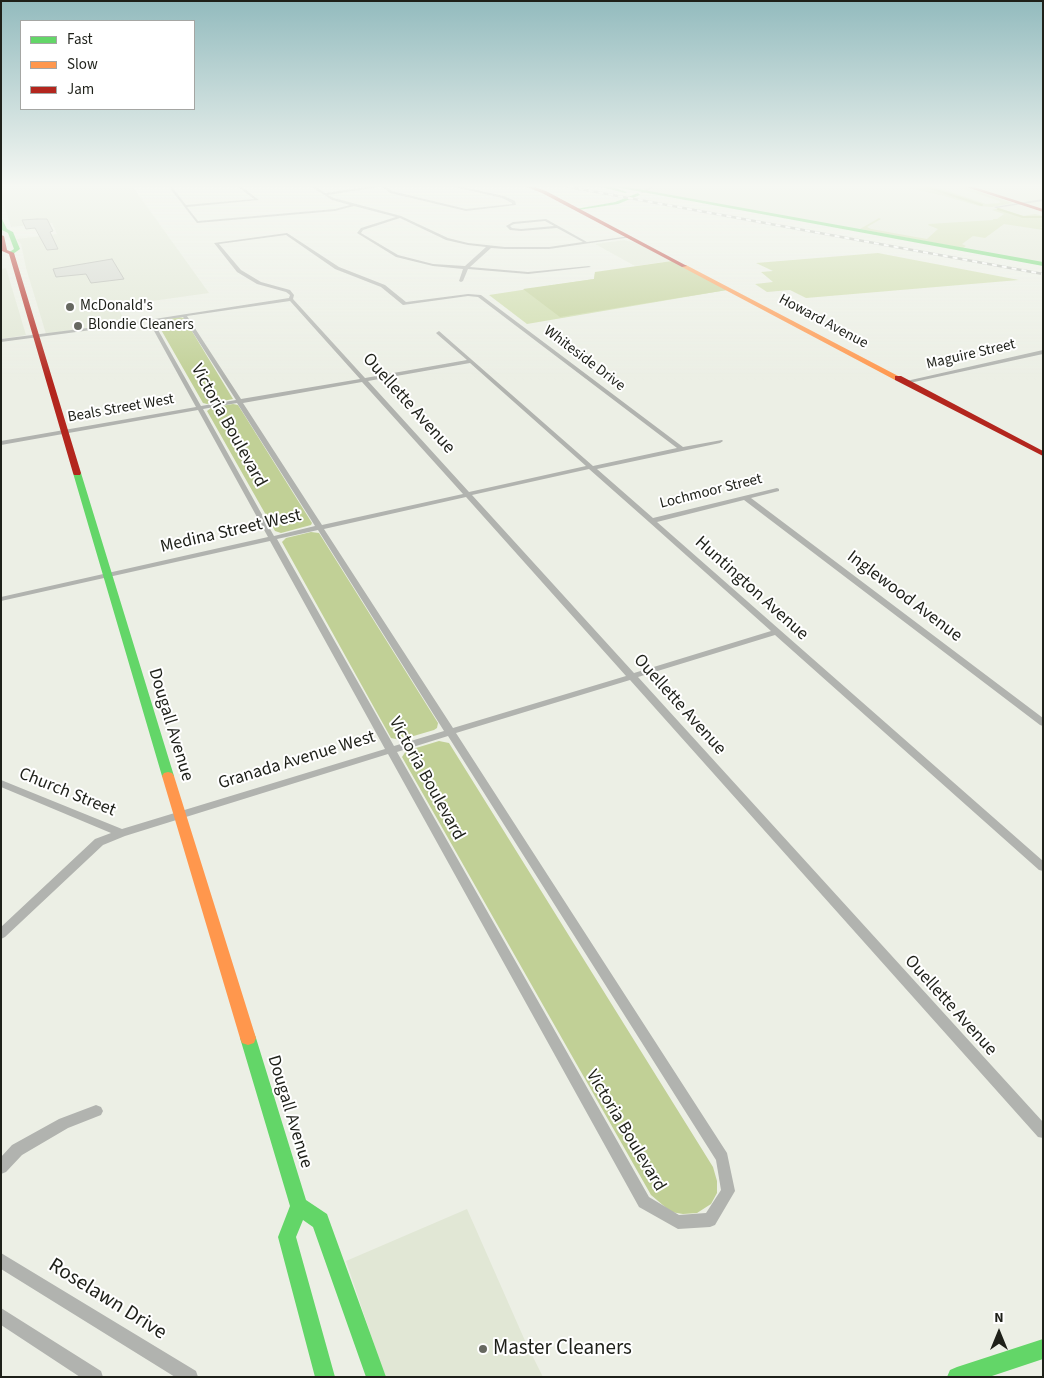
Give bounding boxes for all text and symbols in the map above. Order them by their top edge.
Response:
legend [20,20,195,110]
text: Fast [67,29,93,50]
text: Slow [67,54,98,75]
text: Jam [67,79,94,100]
street label: Howard Avenue [775,291,871,353]
place label: McDonald's [80,298,153,316]
marker: McDonald's [64,301,76,313]
place label: Blondie Cleaners [88,317,194,335]
marker: Blondie Cleaners [72,320,84,332]
street label: Whiteside Drive [540,323,628,395]
street label: Maguire Street [925,336,1017,374]
street label: Ouellette Avenue [357,349,459,459]
street label: Victoria Boulevard [185,361,271,491]
street label: Beals Street West [66,391,176,427]
street label: Lochmoor Street [658,471,764,513]
street label: Medina Street West [158,505,304,559]
street label: Huntington Avenue [690,532,812,646]
street label: Inglewood Avenue [842,547,966,647]
street label: Ouellette Avenue [628,650,730,760]
street label: Dougall Avenue [143,666,197,784]
street label: Victoria Boulevard [383,714,469,844]
street label: Granada Avenue West [216,727,378,795]
street label: Church Street [15,764,119,822]
street label: Ouellette Avenue [899,951,1001,1061]
street label: Dougall Avenue [262,1053,316,1171]
street label: Victoria Boulevard [580,1066,670,1196]
street label: Roselawn Drive [43,1254,171,1346]
north arrow [974,1308,1024,1358]
text: N [994,1308,1004,1328]
place label: Master Cleaners [493,1336,632,1362]
marker: Master Cleaners [477,1343,489,1355]

